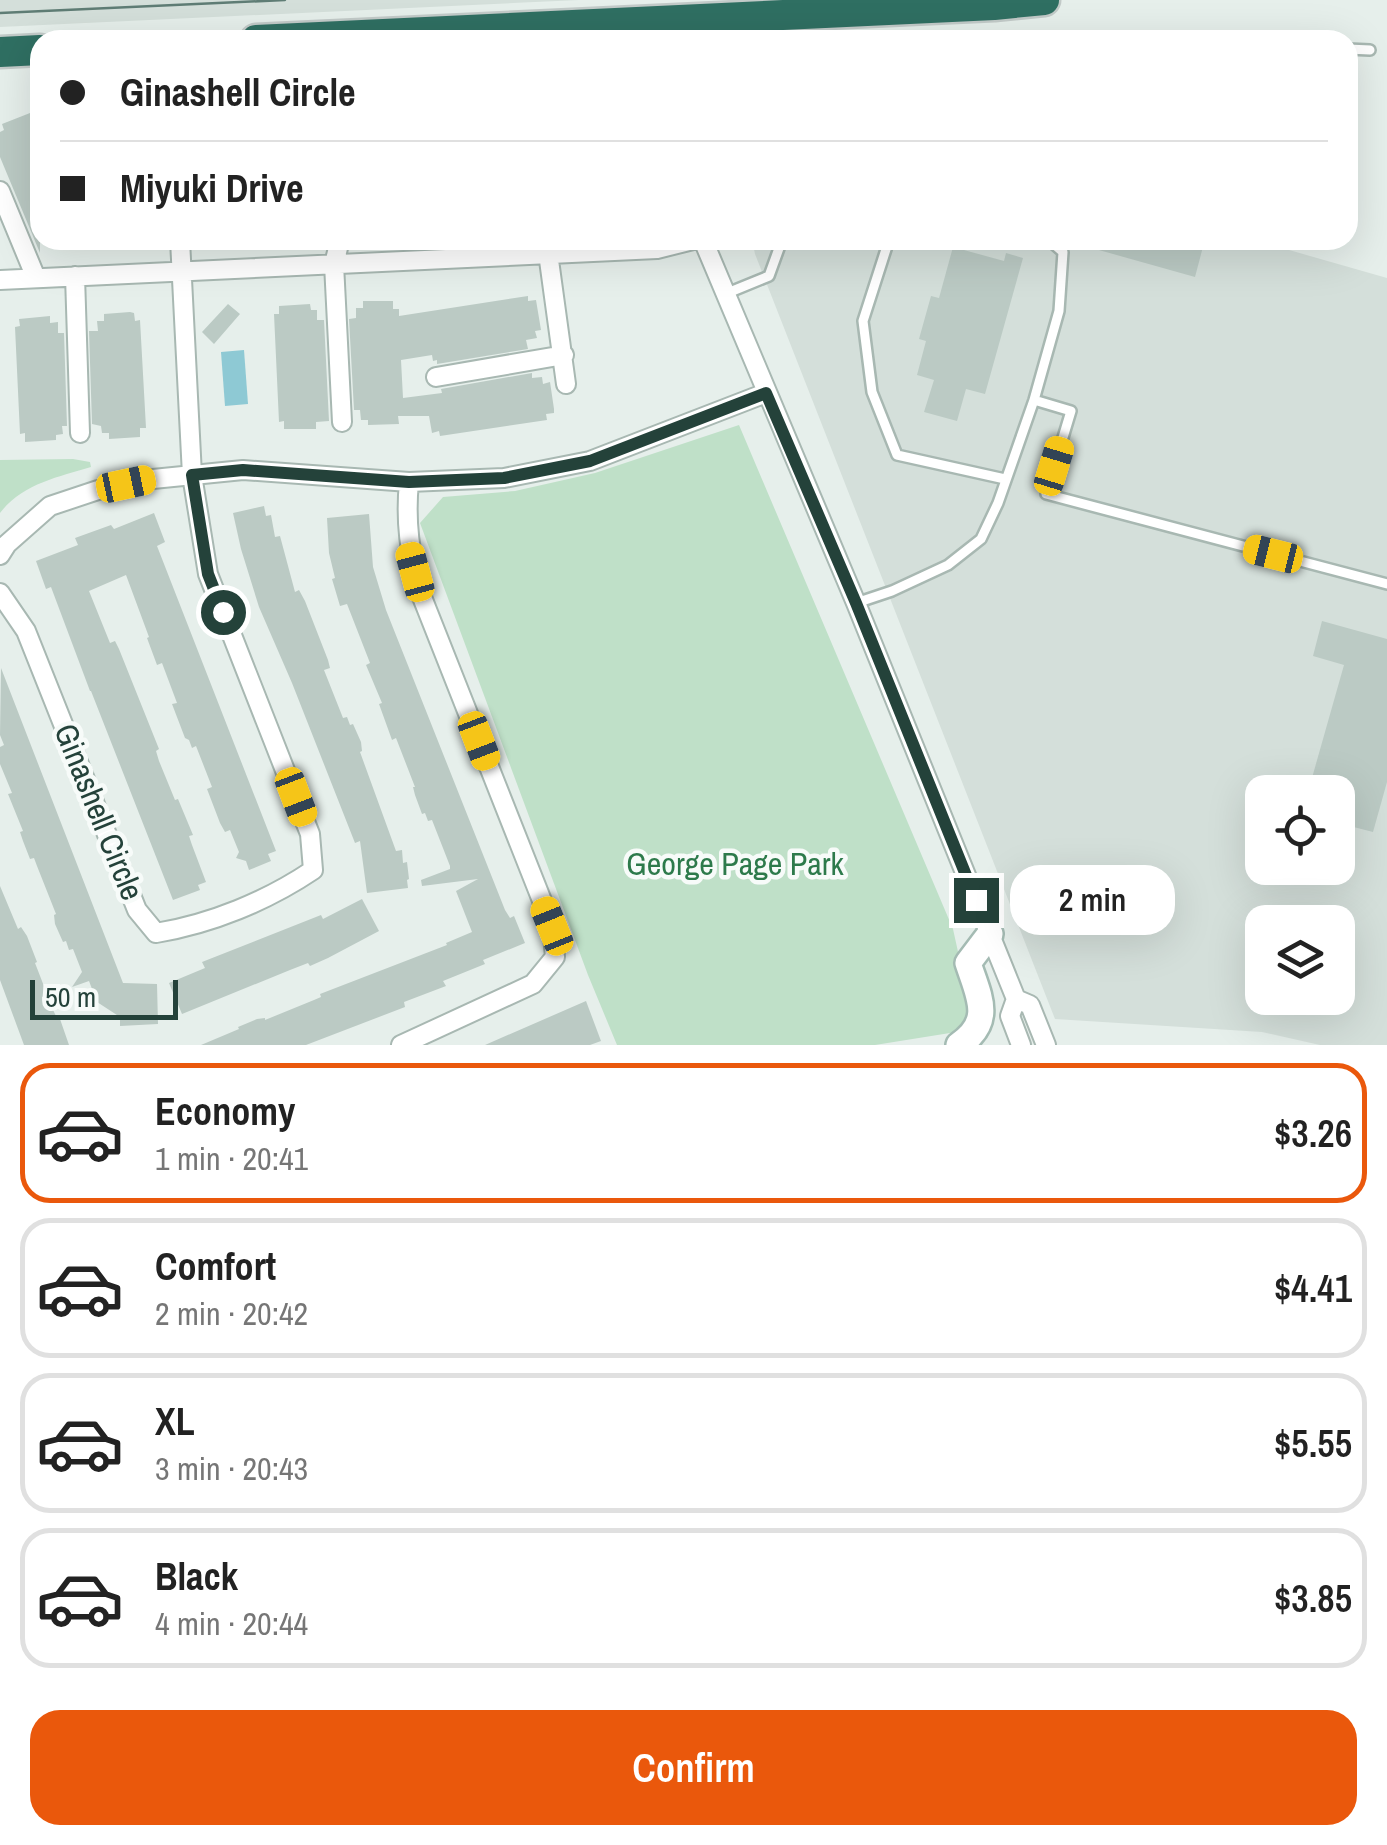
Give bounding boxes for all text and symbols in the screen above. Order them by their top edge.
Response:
text: Ginashell Circle [120,67,356,118]
text: Miyuki Drive [120,163,304,214]
car [1031,433,1077,499]
car [94,463,158,505]
car [1240,532,1306,576]
car [393,539,437,605]
route start [201,590,246,635]
car [454,708,504,774]
street label: Ginashell Circle [45,717,154,906]
car [271,764,321,830]
map controls [1245,775,1355,1015]
button: locate [1245,775,1355,885]
park label: George Page Park [626,842,845,885]
callout: 2 min [1011,865,1176,935]
route end [954,878,999,923]
text: 2 min [1059,878,1126,921]
car [527,893,577,959]
button: layers [1245,905,1355,1015]
scale bar [30,975,178,1020]
text: 50 m [45,978,96,1016]
text: Economy [155,1086,295,1137]
icon: car [35,1088,125,1178]
text: $3.26 [1274,1108,1352,1159]
text: 1 min · 20:41 [155,1137,308,1180]
text: Comfort [155,1241,276,1292]
icon: car [35,1243,125,1333]
text: $4.41 [1274,1263,1352,1314]
text: 2 min · 20:42 [155,1292,308,1335]
text: XL [155,1396,195,1447]
icon: car [35,1398,125,1488]
text: $5.55 [1274,1418,1352,1469]
text: 3 min · 20:43 [155,1447,308,1490]
text: Black [155,1551,238,1602]
icon: car [35,1553,125,1643]
text: $3.85 [1274,1573,1352,1624]
text: 4 min · 20:44 [155,1602,308,1645]
button: Confirm [30,1710,1357,1825]

